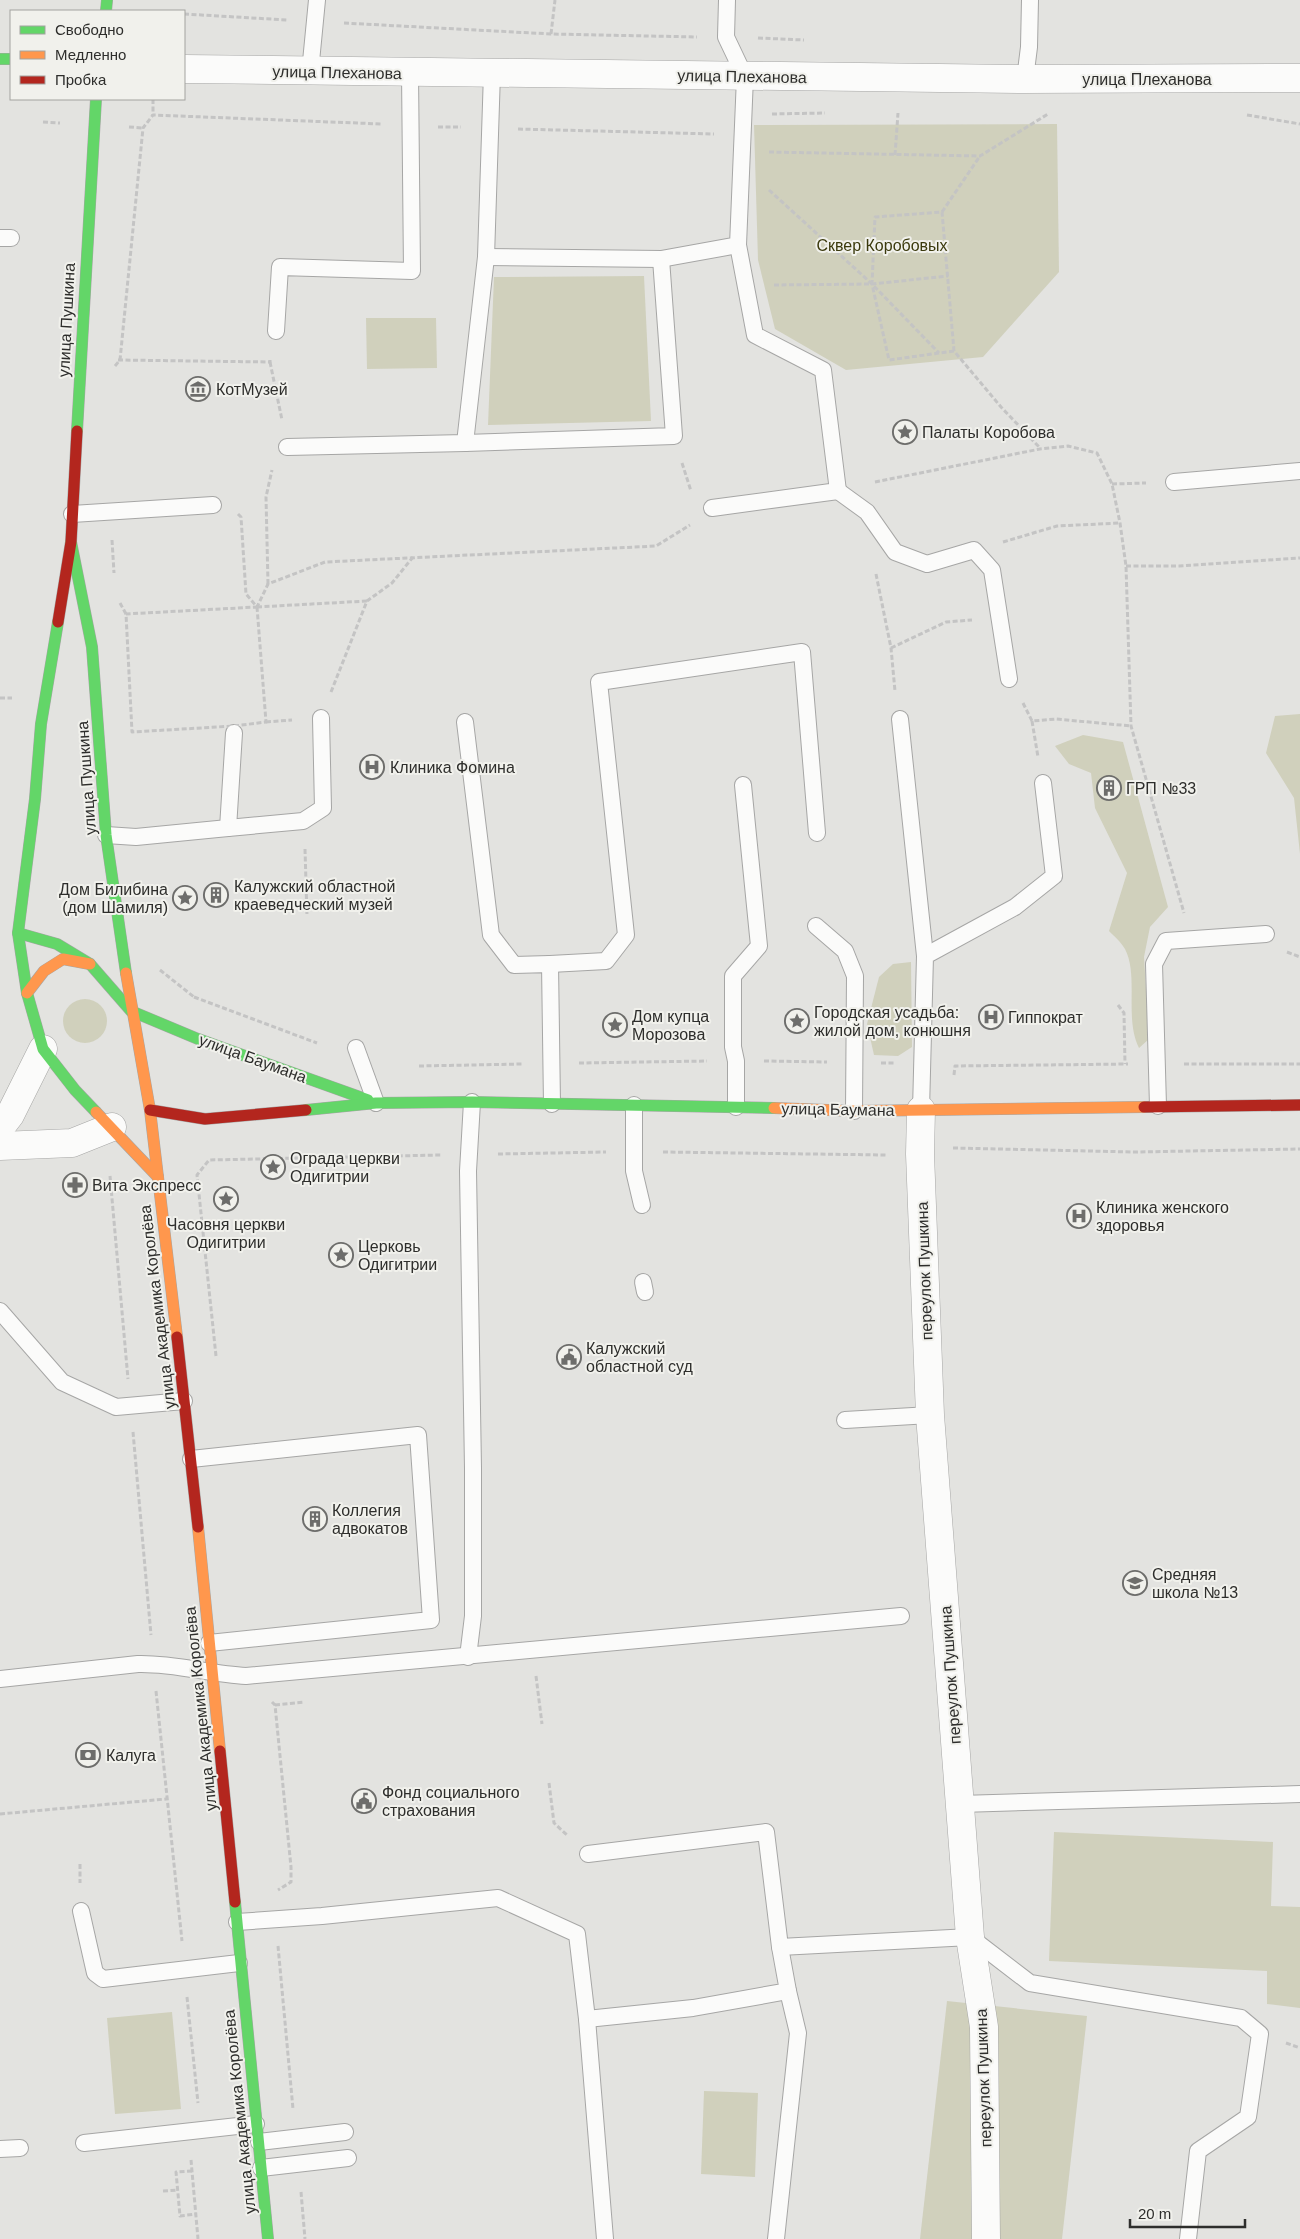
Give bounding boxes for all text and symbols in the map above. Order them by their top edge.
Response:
legend [10,10,185,100]
text: Свободно [55,21,124,38]
text: Медленно [55,46,126,63]
street label: улица Плеханова [272,63,402,82]
street label: улица Плеханова [677,67,807,86]
text: Пробка [55,71,107,88]
street label: улица Плеханова [1082,71,1212,88]
park label: Сквер Коробовых [816,237,948,254]
street label: улица Пушкина [55,262,78,378]
museum icon: КотМузей [185,376,211,402]
place label: КотМузей [216,381,288,398]
place icon: Палаты Коробова [892,419,918,445]
place label: Палаты Коробова [922,424,1055,441]
street label: улица Пушкина [74,720,99,836]
hospital icon: Клиника Фомина [359,754,385,780]
place label: Клиника Фомина [390,759,515,776]
building icon: ГРП №33 [1096,775,1122,801]
place label: ГРП №33 [1126,780,1196,797]
place label: Калужский областной краеведческий музей [234,878,395,913]
place label: Дом Билибина (дом Шамиля) [59,881,168,916]
building icon: Калужский областной краеведческий музей [203,882,229,908]
place icon: Дом Билибина (дом Шамиля) [172,885,198,911]
place label: Городская усадьба: жилой дом, конюшня [814,1004,971,1039]
hospital icon: Гиппократ [978,1004,1004,1030]
place label: Дом купца Морозова [632,1008,709,1043]
place icon: Городская усадьба: жилой дом, конюшня [784,1008,810,1034]
place label: Гиппократ [1008,1009,1083,1026]
place icon: Дом купца Морозова [602,1012,628,1038]
street label: улица Баумана [197,1031,309,1086]
street label: улица Баумана [781,1100,895,1119]
place label: Ограда церкви Одигитрии [290,1150,400,1185]
place icon: Ограда церкви Одигитрии [260,1154,286,1180]
pharmacy icon: Вита Экспресс [62,1172,88,1198]
place label: Вита Экспресс [92,1177,201,1194]
place icon: Часовня церкви Одигитрии [213,1186,239,1212]
place label: Клиника женского здоровья [1096,1199,1229,1234]
street label: переулок Пушкина [914,1201,935,1341]
hospital icon: Клиника женского здоровья [1066,1203,1092,1229]
street label: улица Академика Королёва [137,1204,178,1410]
place label: Часовня церкви Одигитрии [167,1216,285,1251]
place label: Церковь Одигитрии [358,1238,437,1273]
place icon: Церковь Одигитрии [328,1242,354,1268]
place label: Калужский областной суд [586,1340,693,1375]
public building icon: Калужский областной суд [556,1344,582,1370]
place label: Коллегия адвокатов [332,1502,408,1537]
building icon: Коллегия адвокатов [302,1506,328,1532]
place label: Средняя школа №13 [1152,1566,1238,1601]
school or university icon: Средняя школа №13 [1122,1570,1148,1596]
street label: переулок Пушкина [937,1605,964,1745]
street label: улица Академика Королёва [181,1606,220,1812]
bank icon: Калуга [75,1742,101,1768]
place label: Калуга [106,1747,156,1764]
place label: Фонд социального страхования [382,1784,520,1819]
public building icon: Фонд социального страхования [351,1788,377,1814]
street label: переулок Пушкина [973,2008,994,2148]
street label: улица Академика Королёва [220,2009,259,2215]
scale bar [1130,2196,1245,2228]
text: 20 m [1138,2205,1171,2222]

